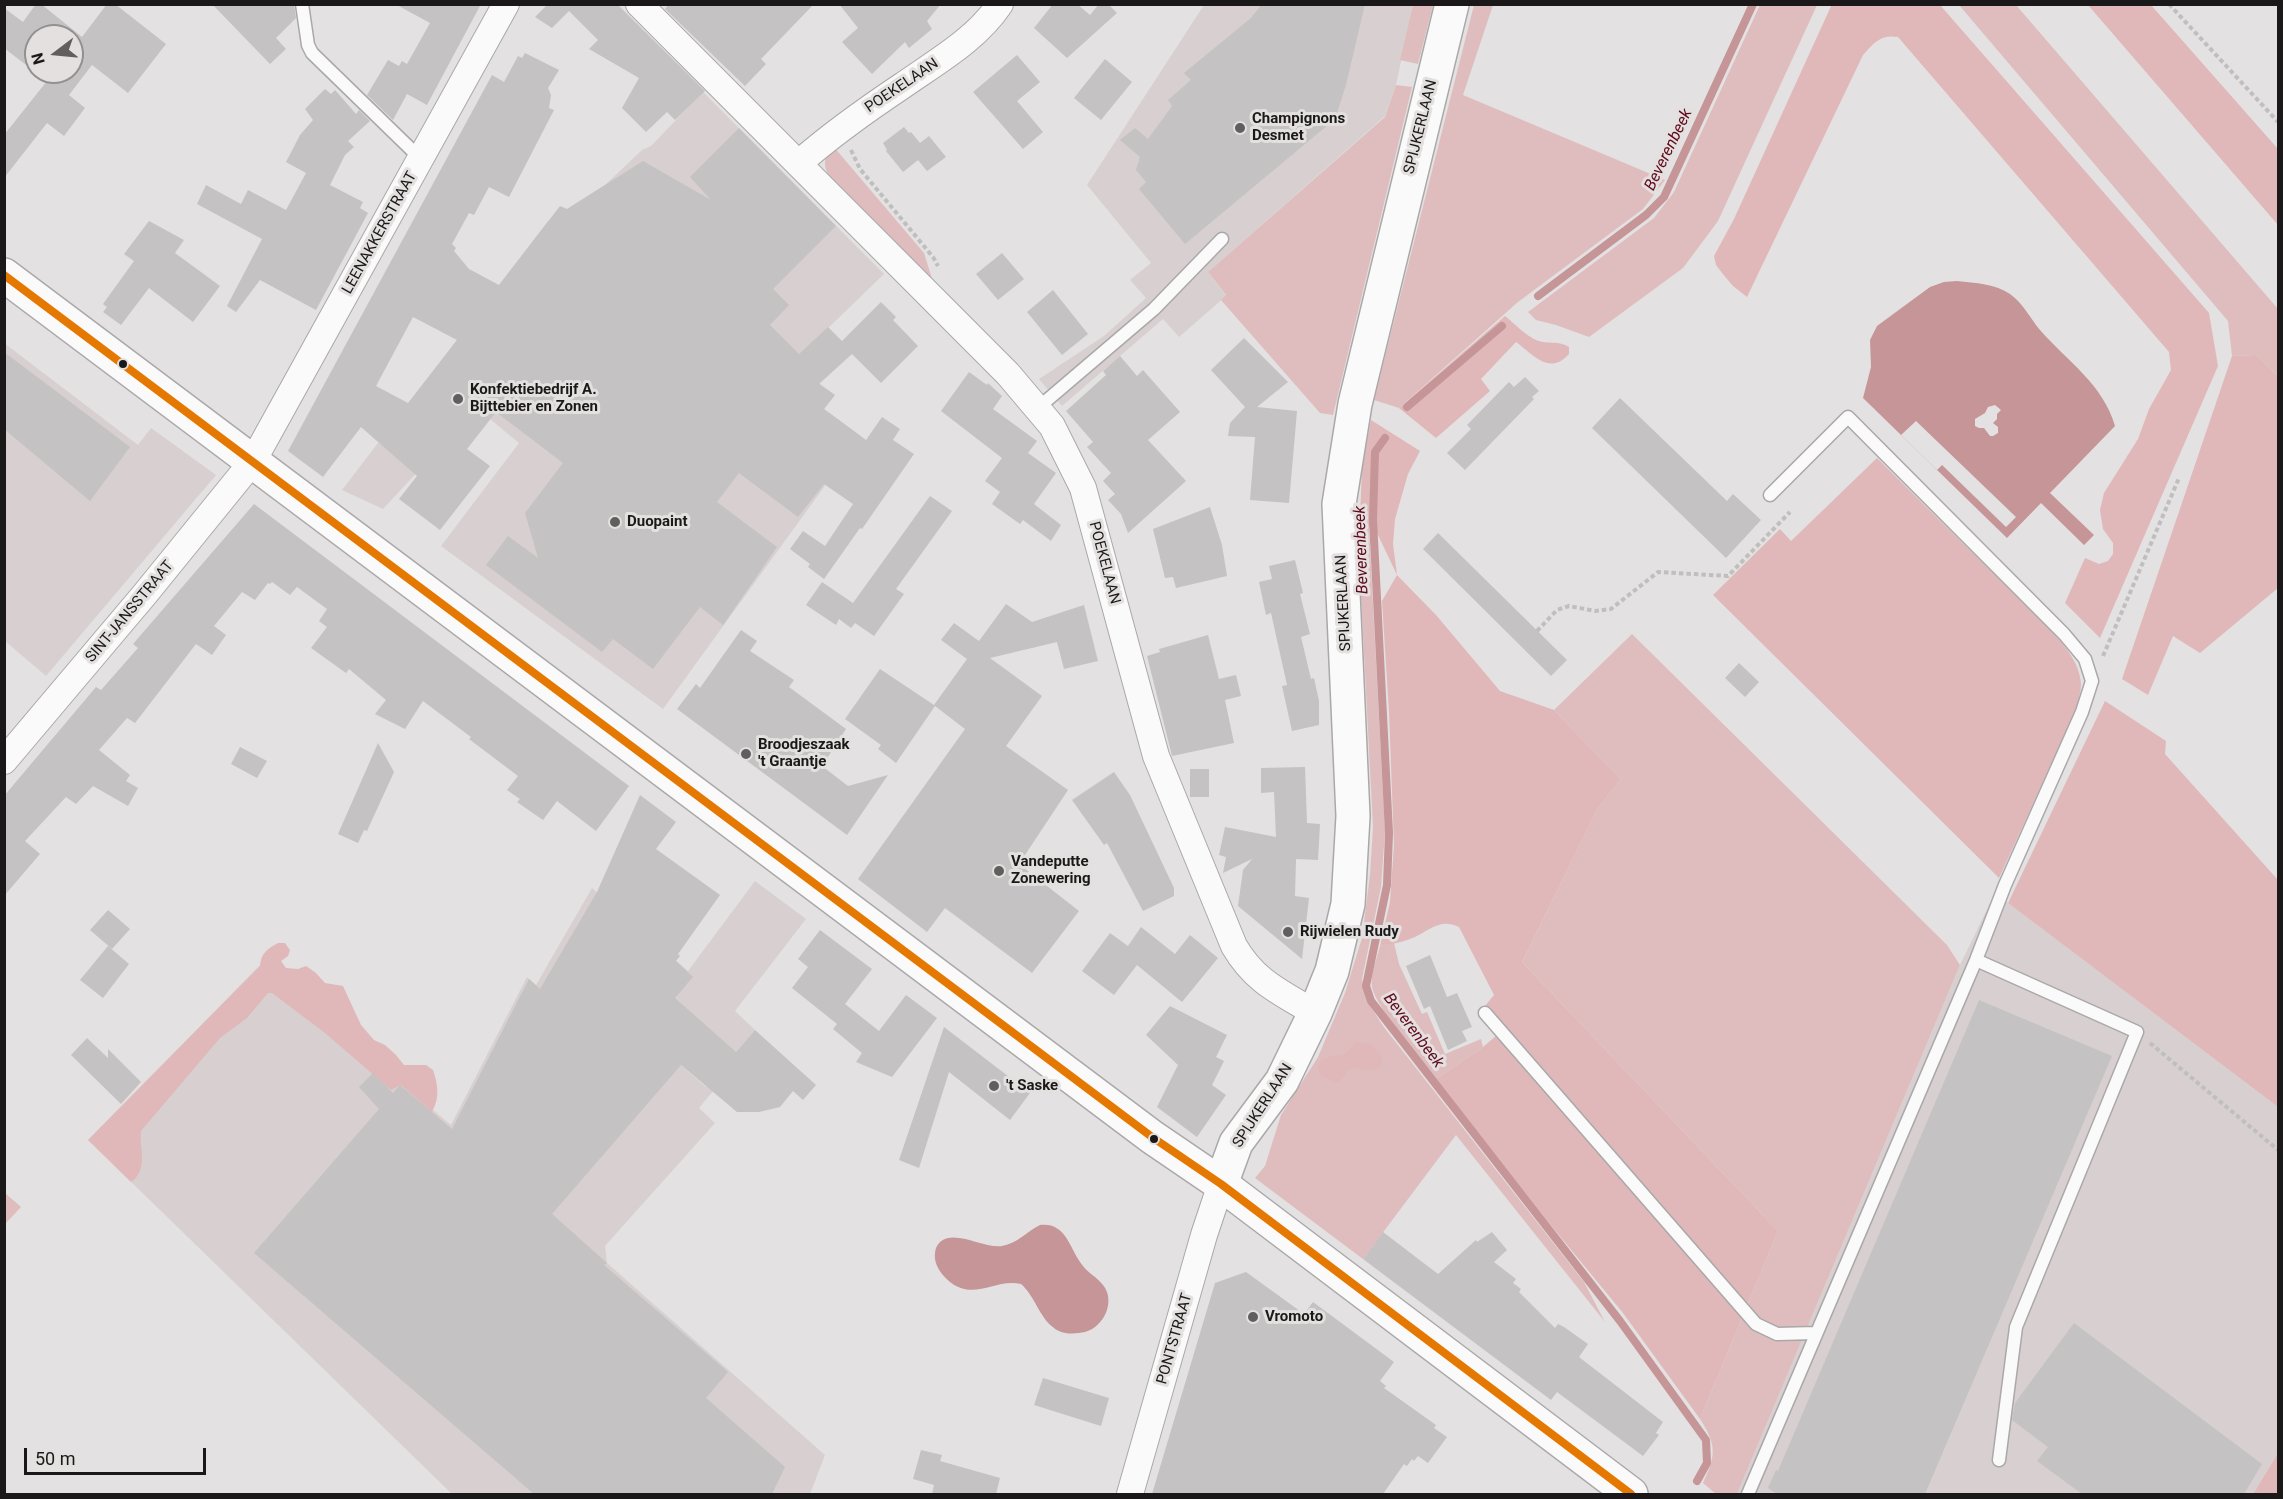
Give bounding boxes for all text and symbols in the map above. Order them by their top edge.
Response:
north arrow [24,24,84,84]
text: N [27,51,49,67]
street label: POEKELAAN [862,55,942,117]
street label: SPIJKERLAAN [1401,78,1441,176]
water label: Beverenbeek [1641,106,1697,194]
place label: Champignons Desmet [1252,110,1345,145]
marker: Champignons Desmet [1233,121,1247,135]
street label: LEENAKKERSTRAAT [339,169,421,297]
unlabelled marker [117,358,129,370]
place label: Konfektiebedrijf A. Bijttebier en Zonen [470,381,598,416]
marker: Konfektiebedrijf A. Bijttebier en Zonen [451,392,465,406]
water label: Beverenbeek [1351,506,1373,594]
place label: Duopaint [627,513,688,531]
marker: Duopaint [608,515,622,529]
street label: POEKELAAN [1084,520,1124,606]
street label: SPIJKERLAAN [1332,554,1356,652]
street label: SINT-JANSSTRAAT [82,558,178,666]
place label: Broodjeszaak 't Graantje [758,736,850,771]
marker: Broodjeszaak 't Graantje [739,747,753,761]
place label: Vandeputte Zonewering [1011,853,1090,888]
marker: Vandeputte Zonewering [992,864,1006,878]
place label: Rijwielen Rudy [1300,923,1399,941]
marker: Rijwielen Rudy [1281,925,1295,939]
water label: Beverenbeek [1379,990,1447,1072]
street label: SPIJKERLAAN [1229,1061,1297,1151]
place label: 't Saske [1006,1077,1058,1095]
marker: 't Saske [987,1079,1001,1093]
unlabelled marker [1148,1133,1160,1145]
street label: PONTSTRAAT [1153,1291,1197,1387]
place label: Vromoto [1265,1308,1323,1326]
marker: Vromoto [1246,1310,1260,1324]
scale bar [27,1436,208,1474]
text: 50 m [35,1448,75,1469]

